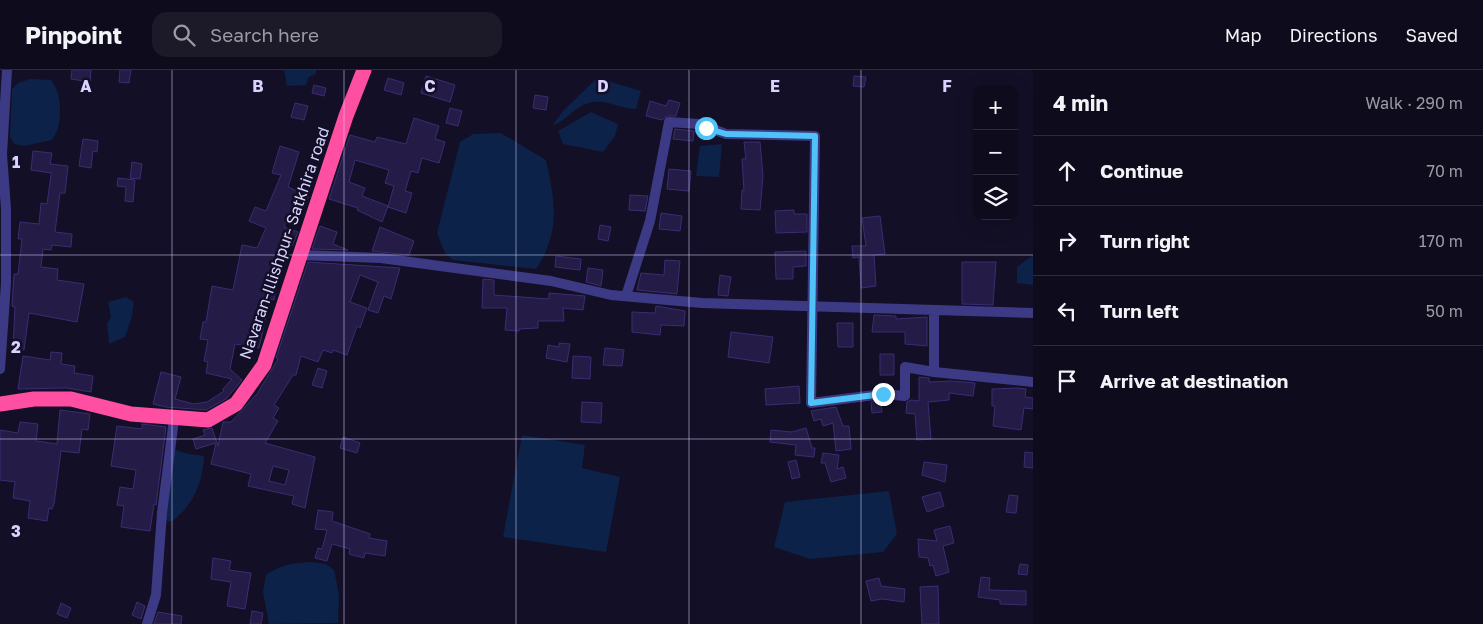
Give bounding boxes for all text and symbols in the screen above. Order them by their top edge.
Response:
search box [152,12,502,57]
text: Pinpoint [25,20,122,49]
icon: search [170,21,198,49]
text: Search here [210,23,319,46]
text: Map [1225,24,1261,46]
text: Directions [1289,24,1377,46]
text: Saved [1405,24,1458,46]
text: A [80,76,92,96]
text: B [252,76,264,96]
text: C [424,76,436,96]
text: D [597,76,609,96]
text: E [770,76,780,96]
text: F [942,76,952,96]
map controls [973,85,1018,220]
button: + [973,85,1018,130]
text: 4 min [1053,90,1108,116]
text: Walk · 290 m [1365,93,1463,113]
route start [695,117,718,140]
street label: Navaran-Illishpur- Satkhira road [235,124,333,362]
button: − [973,130,1018,175]
text: 1 [12,152,20,172]
icon: ahead [1053,157,1081,185]
text: Continue [1100,159,1183,182]
text: 70 m [1426,161,1463,181]
button: layers [973,175,1018,220]
icon: right [1053,227,1081,255]
text: Turn right [1100,229,1190,252]
text: 170 m [1419,231,1463,251]
icon: left [1053,297,1081,325]
text: Turn left [1100,299,1179,322]
text: 50 m [1426,301,1463,321]
text: 2 [11,337,21,357]
icon: arrive [1053,367,1081,395]
text: Arrive at destination [1100,369,1288,392]
route end [872,383,895,406]
text: 3 [11,521,21,541]

